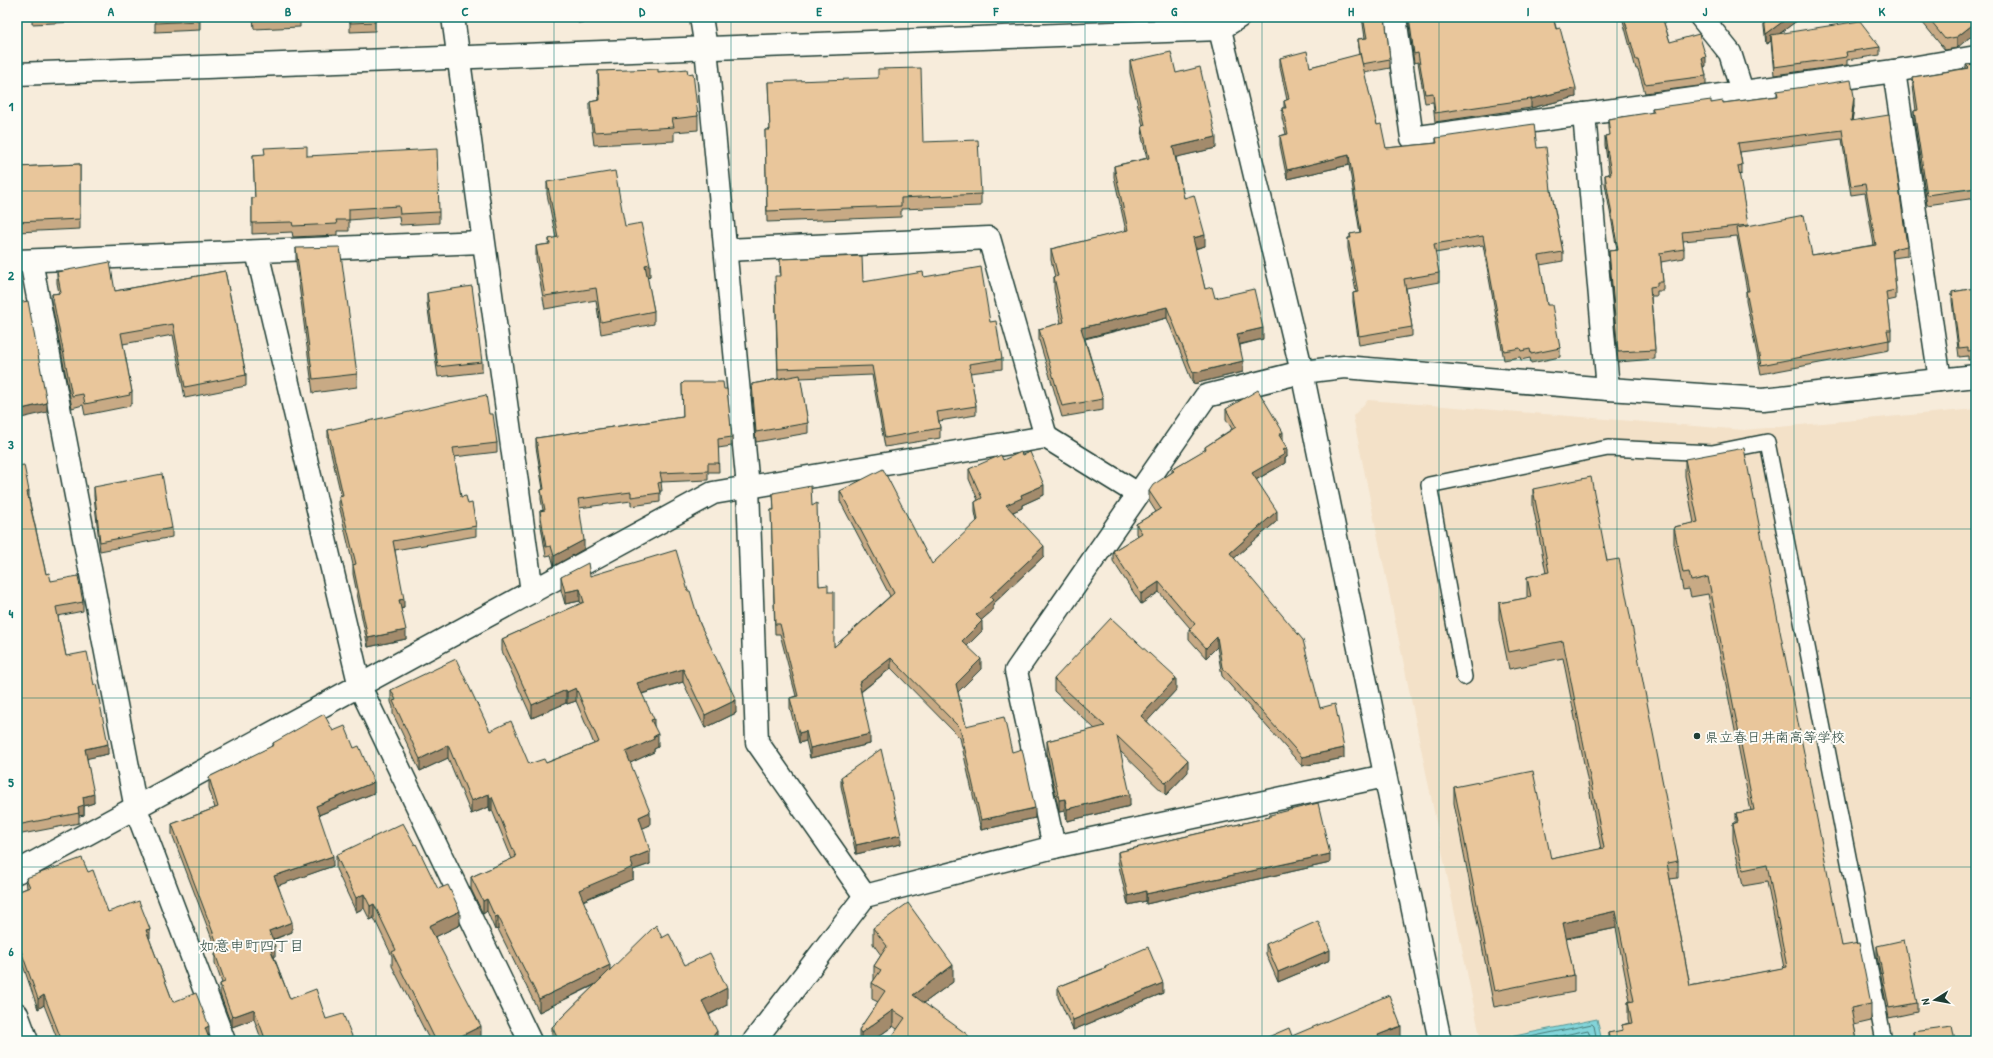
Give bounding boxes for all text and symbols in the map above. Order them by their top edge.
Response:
text: A [108,2,115,20]
text: B [285,2,292,20]
text: C [461,2,469,20]
text: D [639,2,646,20]
text: E [816,2,822,20]
text: F [993,2,1000,20]
text: G [1171,2,1178,20]
text: H [1348,2,1354,20]
text: I [1526,2,1530,20]
text: J [1703,2,1708,20]
text: K [1879,2,1886,20]
text: 1 [9,97,14,115]
text: 2 [8,266,15,284]
text: 3 [8,435,14,453]
text: 4 [9,604,14,622]
place label: 県立春日井南高等学校 [1705,727,1845,746]
marker: 県立春日井南高等学校 [1692,731,1702,741]
text: 5 [8,773,14,791]
district label: 如意申町四丁目 [199,935,305,956]
text: 6 [8,942,14,960]
north arrow [1915,980,1955,1020]
text: N [1918,998,1933,1006]

